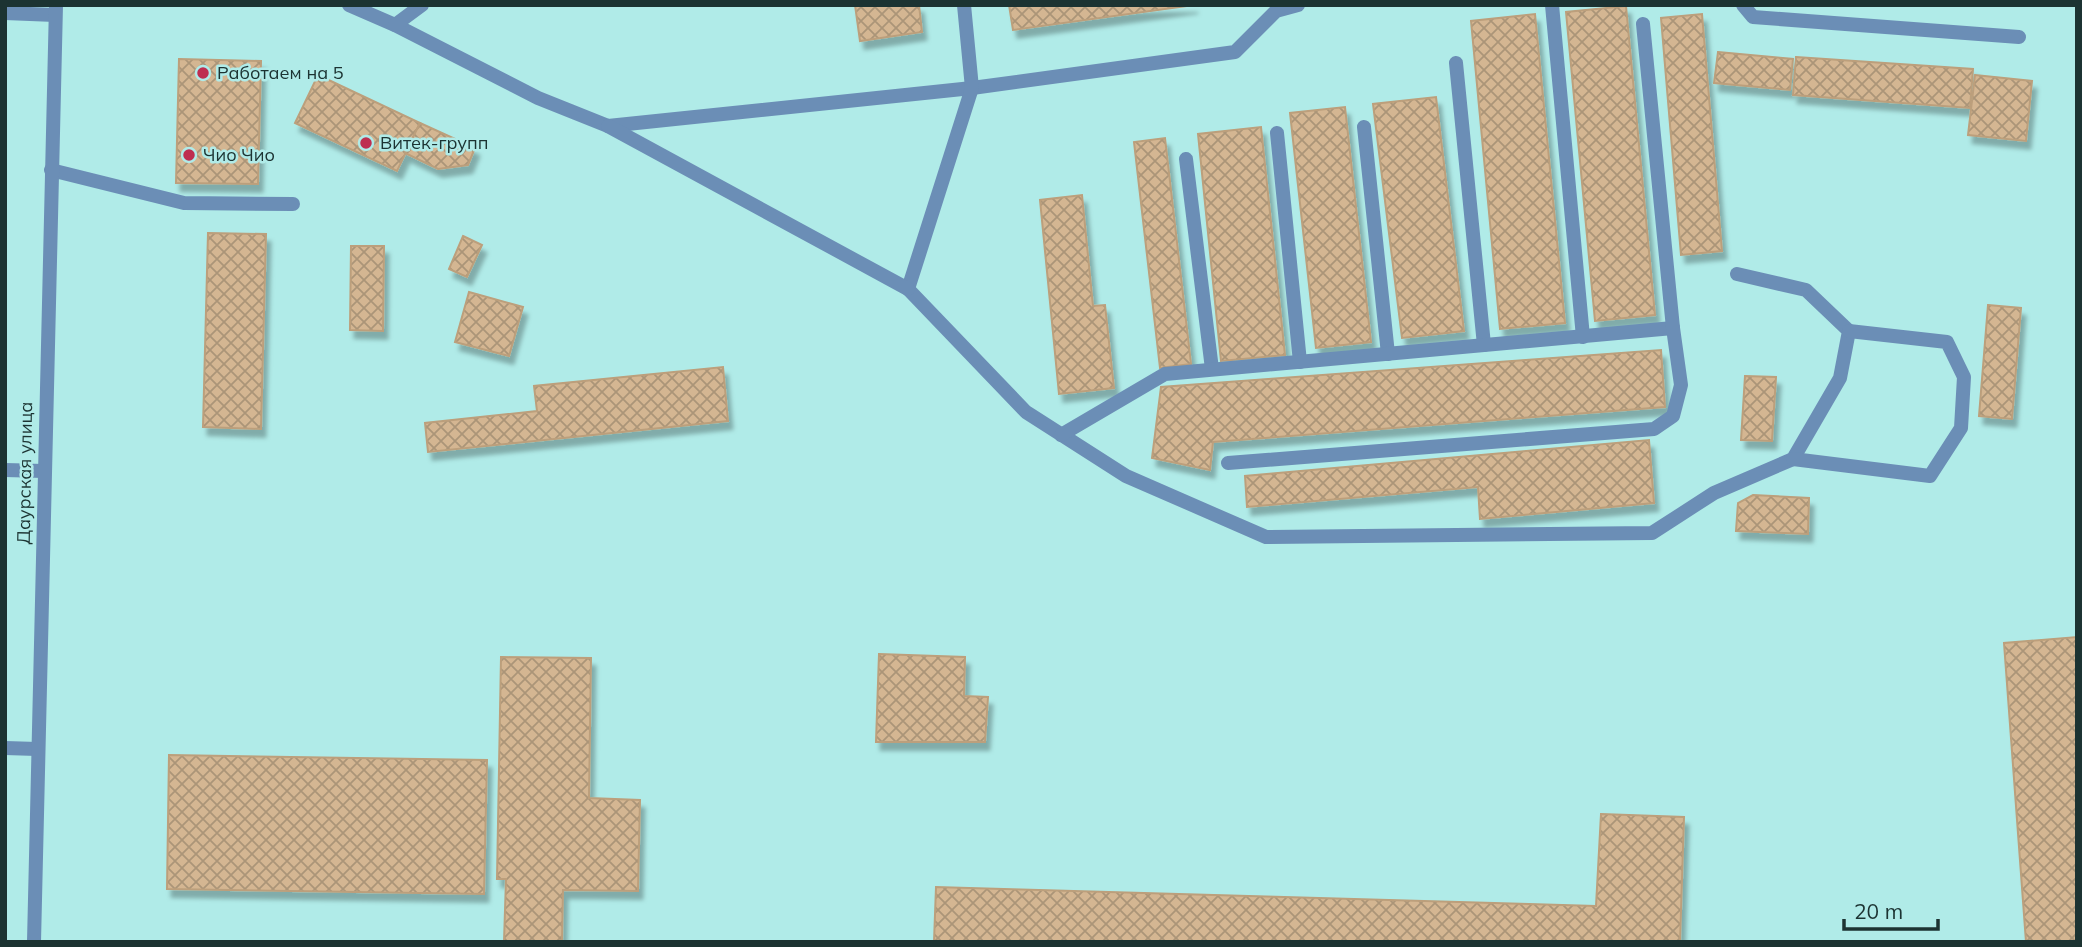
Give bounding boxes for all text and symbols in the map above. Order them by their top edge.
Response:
place label: Работаем на 5 [217,61,344,84]
marker: Работаем на 5 [195,65,211,81]
place label: Витек-групп [380,131,489,154]
marker: Витек-групп [358,135,374,151]
place label: Чио Чио [203,143,275,166]
marker: Чио Чио [181,147,197,163]
street label: Даурская улица [12,401,37,545]
scale bar [1844,888,1938,932]
text: 20 m [1854,898,1903,924]

